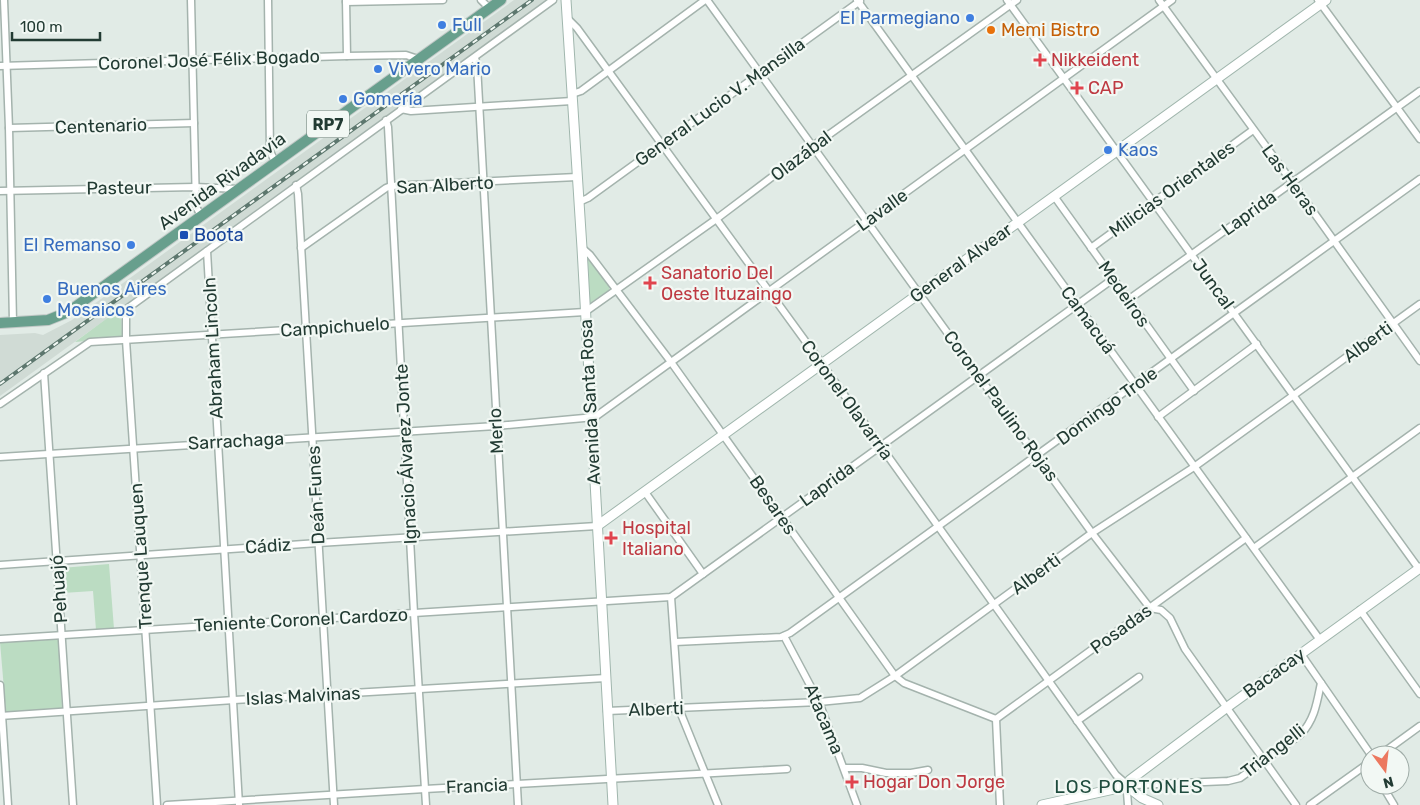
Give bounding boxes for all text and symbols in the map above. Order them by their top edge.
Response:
place label: El Parmegiano [840,7,960,29]
scale bar [12,10,100,42]
marker: El Parmegiano [964,12,976,24]
place label: Full [452,14,482,36]
text: 100 m [20,18,62,36]
marker: Full [436,19,448,31]
place label: Memi Bistro [1001,19,1100,41]
marker: Memi Bistro [985,24,997,36]
street label: General Lucio V. Mansilla [631,33,809,171]
street label: Coronel José Félix Bogado [98,45,320,75]
place label: Nikkeident [1051,49,1139,71]
marker: Nikkeident [1033,53,1047,67]
place label: Vivero Mario [388,58,491,80]
marker: Vivero Mario [372,63,384,75]
place label: CAP [1088,77,1123,99]
marker: CAP [1070,81,1084,95]
place label: Gomería [353,88,423,110]
marker: Gomería [337,93,349,105]
road number: RP7 [307,110,349,138]
street label: Centenario [54,113,148,139]
street label: Olazábal [766,126,836,186]
street label: Avenida Rivadavia [154,127,290,235]
street label: Milicias Orientales [1105,136,1239,242]
place label: Kaos [1118,139,1158,161]
street label: Las Heras [1257,140,1323,220]
marker: Kaos [1102,144,1114,156]
street label: San Alberto [396,171,494,199]
street label: Pasteur [86,176,152,200]
street label: Lavalle [852,184,912,236]
street label: Laprida [1217,186,1281,240]
street label: General Alvear [906,218,1017,308]
place label: Boota [194,224,244,246]
marker: Boota [178,229,190,241]
place label: El Remanso [23,234,121,256]
marker: El Remanso [125,239,137,251]
street label: Juncal [1187,254,1239,314]
street label: Medeiros [1093,257,1155,331]
place label: Sanatorio Del Oeste Ituzaingo [661,262,792,305]
marker: Sanatorio Del Oeste Ituzaingo [643,276,657,290]
street label: Abraham Lincoln [198,277,228,419]
place label: Buenos Aires Mosaicos [57,278,167,321]
street label: Camacuá [1056,282,1120,358]
marker: Buenos Aires Mosaicos [41,293,53,305]
street label: Campichuelo [280,312,390,342]
street label: Alberti [1339,317,1397,367]
street label: Avenida Santa Rosa [575,319,605,485]
street label: Coronel Paulino Rojas [939,326,1063,486]
street label: Coronel Olavarría [796,336,898,464]
street label: Domingo Trole [1052,362,1162,450]
street label: Ignacio Álvarez Jonte [390,363,422,545]
street label: Merlo [484,407,508,455]
street label: Sarrachaga [187,427,285,455]
street label: Deán Funes [302,445,330,545]
street label: Laprida [795,457,859,511]
street label: Besares [745,471,801,539]
street label: Trenque Lauquen [125,482,157,630]
place label: Hospital Italiano [622,517,691,560]
marker: Hospital Italiano [604,531,618,545]
street label: Cádiz [244,533,292,559]
street label: Alberti [1007,549,1065,599]
street label: Pehuajó [46,554,72,624]
street label: Posadas [1086,599,1156,659]
street label: Teniente Coronel Cardozo [193,603,409,637]
street label: Bacacay [1239,643,1309,703]
street label: Atacama [799,680,849,758]
street label: Islas Malvinas [245,682,361,710]
street label: Alberti [628,697,684,721]
street label: Triangelli [1237,719,1309,783]
north arrow [1360,745,1410,795]
place label: Hogar Don Jorge [863,771,1005,793]
street label: Francia [445,773,509,799]
text: N [1381,773,1395,792]
marker: Hogar Don Jorge [845,775,859,789]
district label: LOS PORTONES [1054,775,1204,798]

